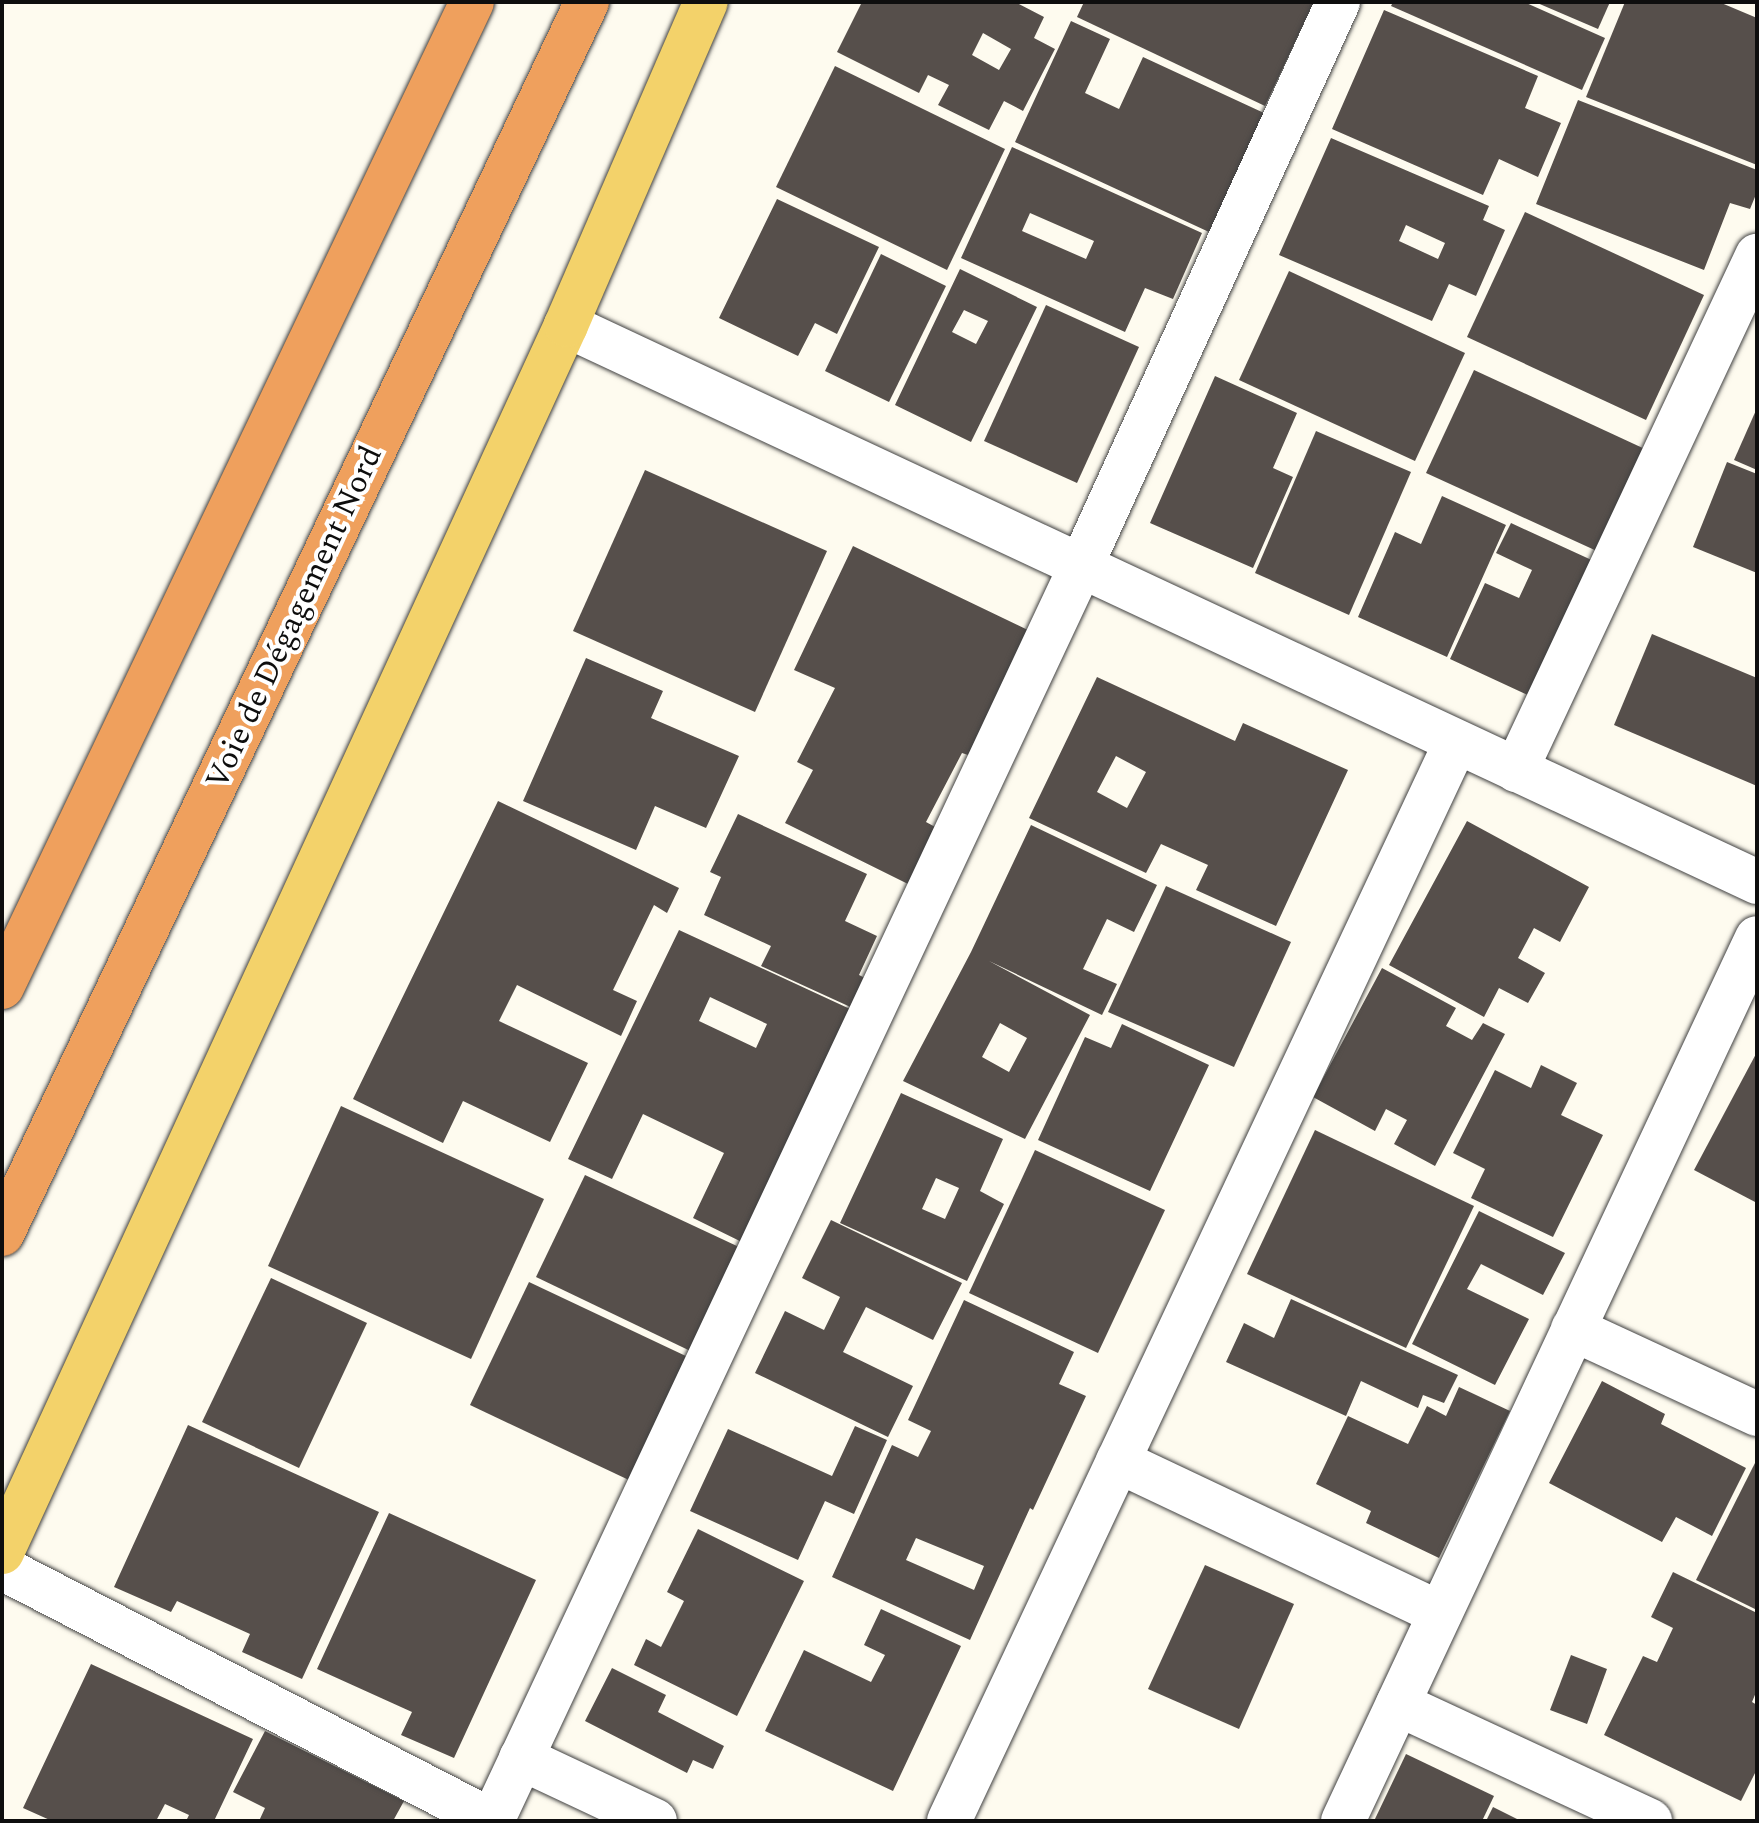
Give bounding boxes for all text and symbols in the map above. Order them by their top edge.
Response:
street label: Voie de Dégagement Nord [199,440,391,796]

